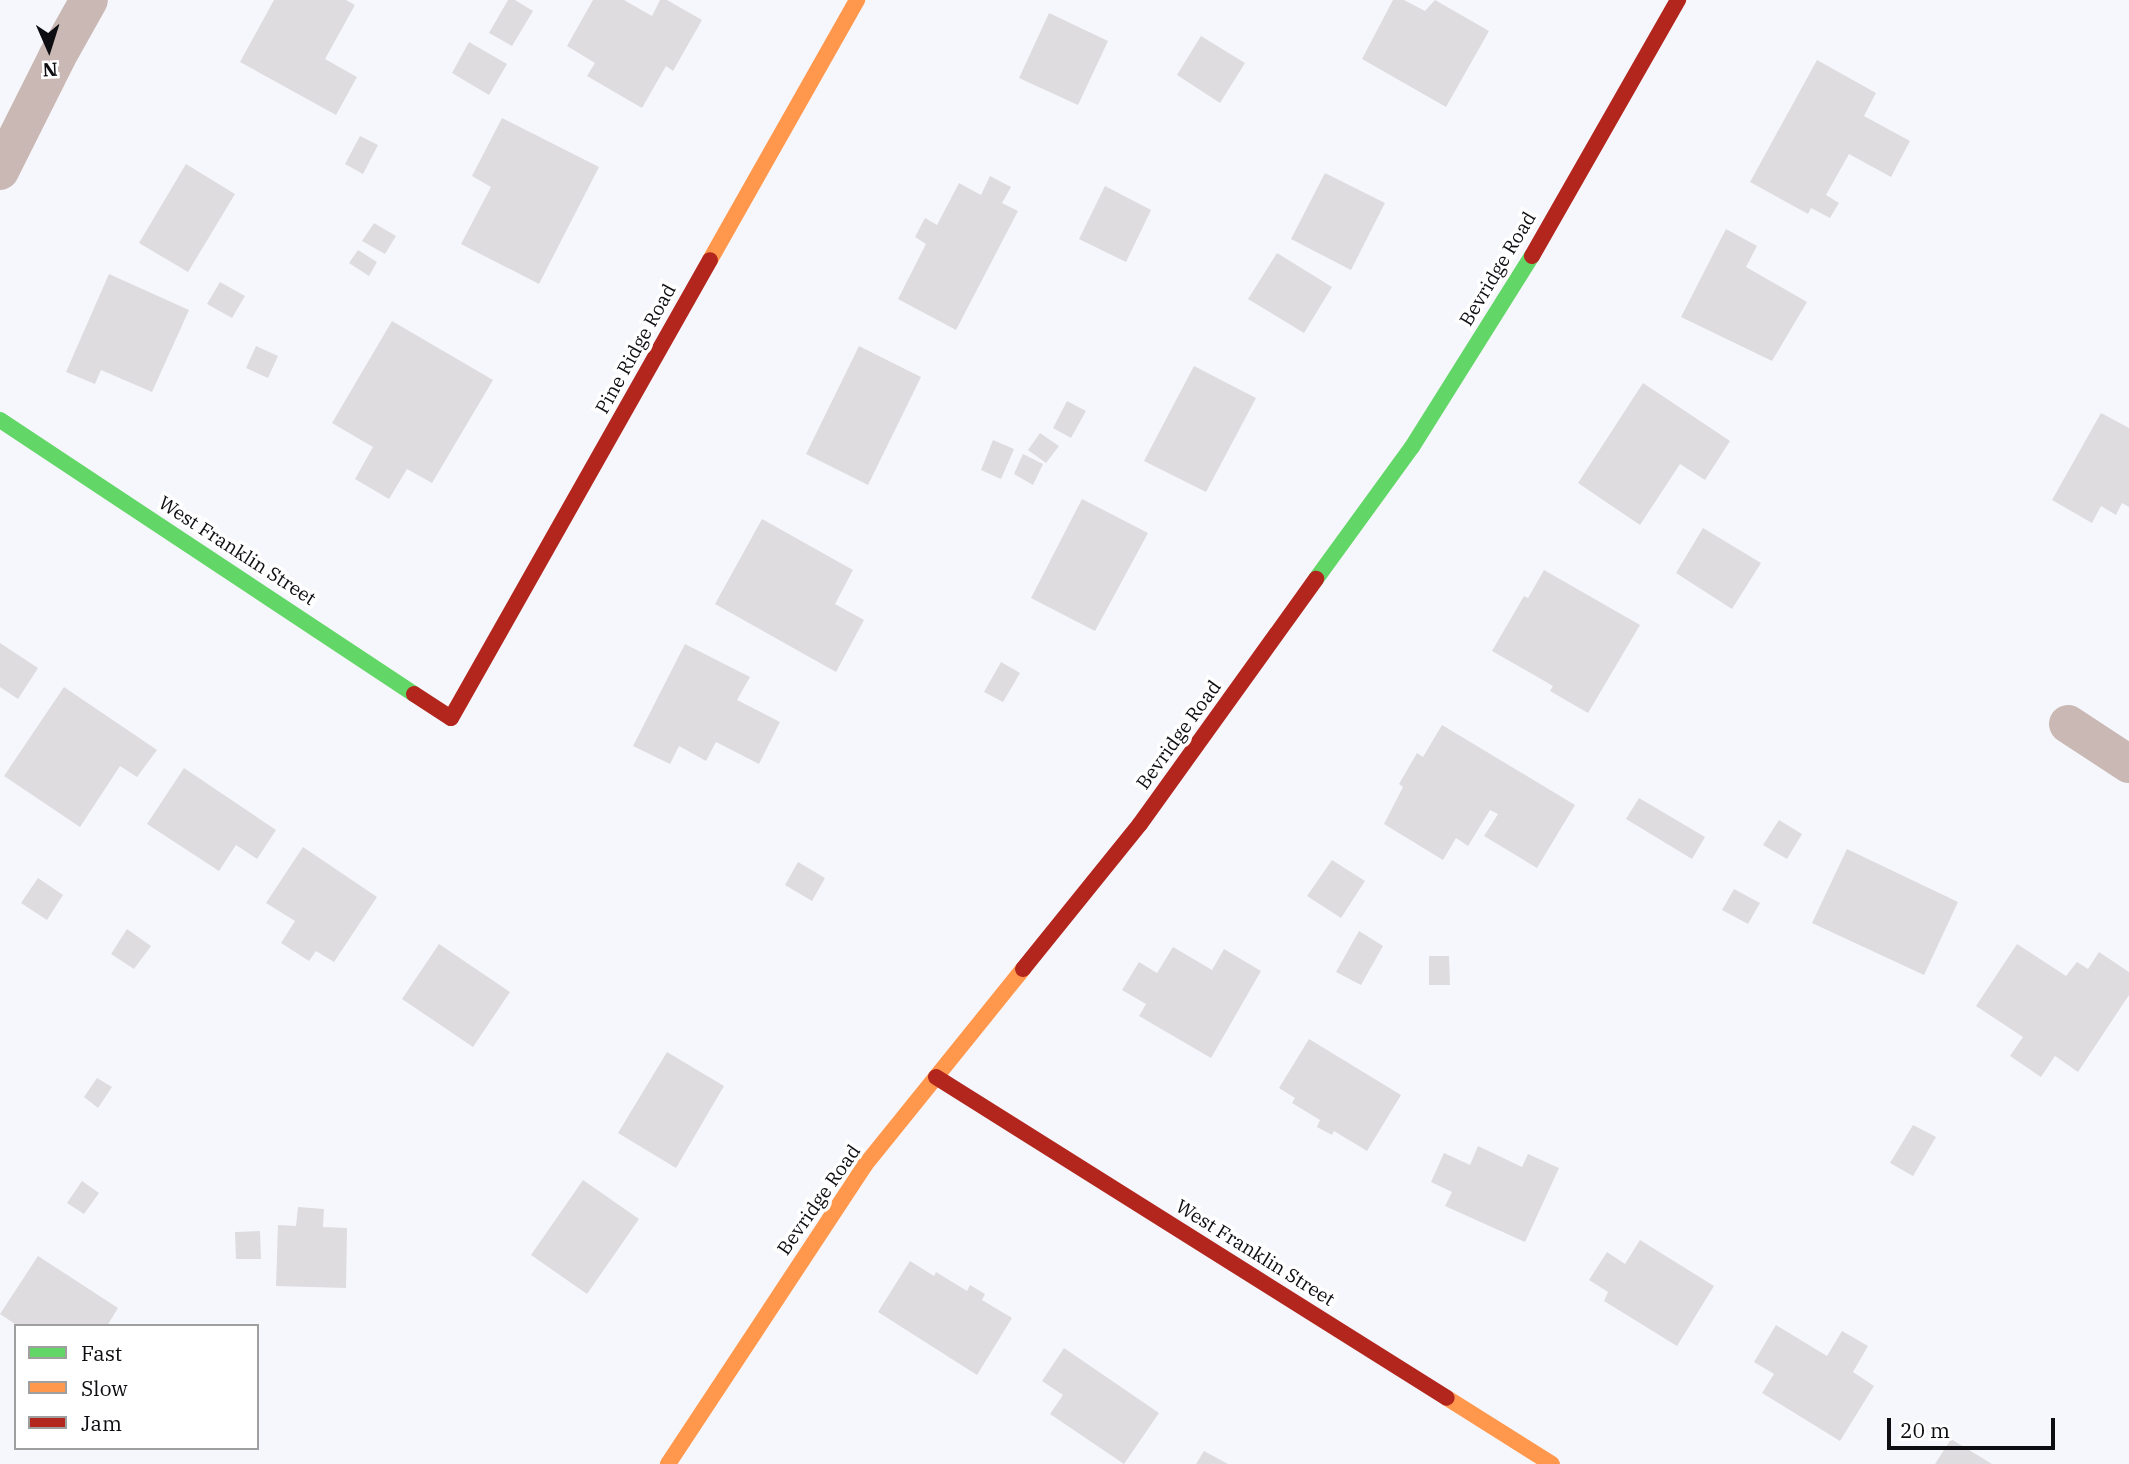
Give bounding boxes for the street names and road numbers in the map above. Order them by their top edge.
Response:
street label: Bevridge Road [1455,208,1541,330]
street label: Pine Ridge Road [591,280,681,418]
street label: West Franklin Street [154,492,320,610]
street label: Bevridge Road [1132,676,1226,794]
street label: Bevridge Road [773,1141,865,1259]
street label: West Franklin Street [1171,1195,1339,1311]

